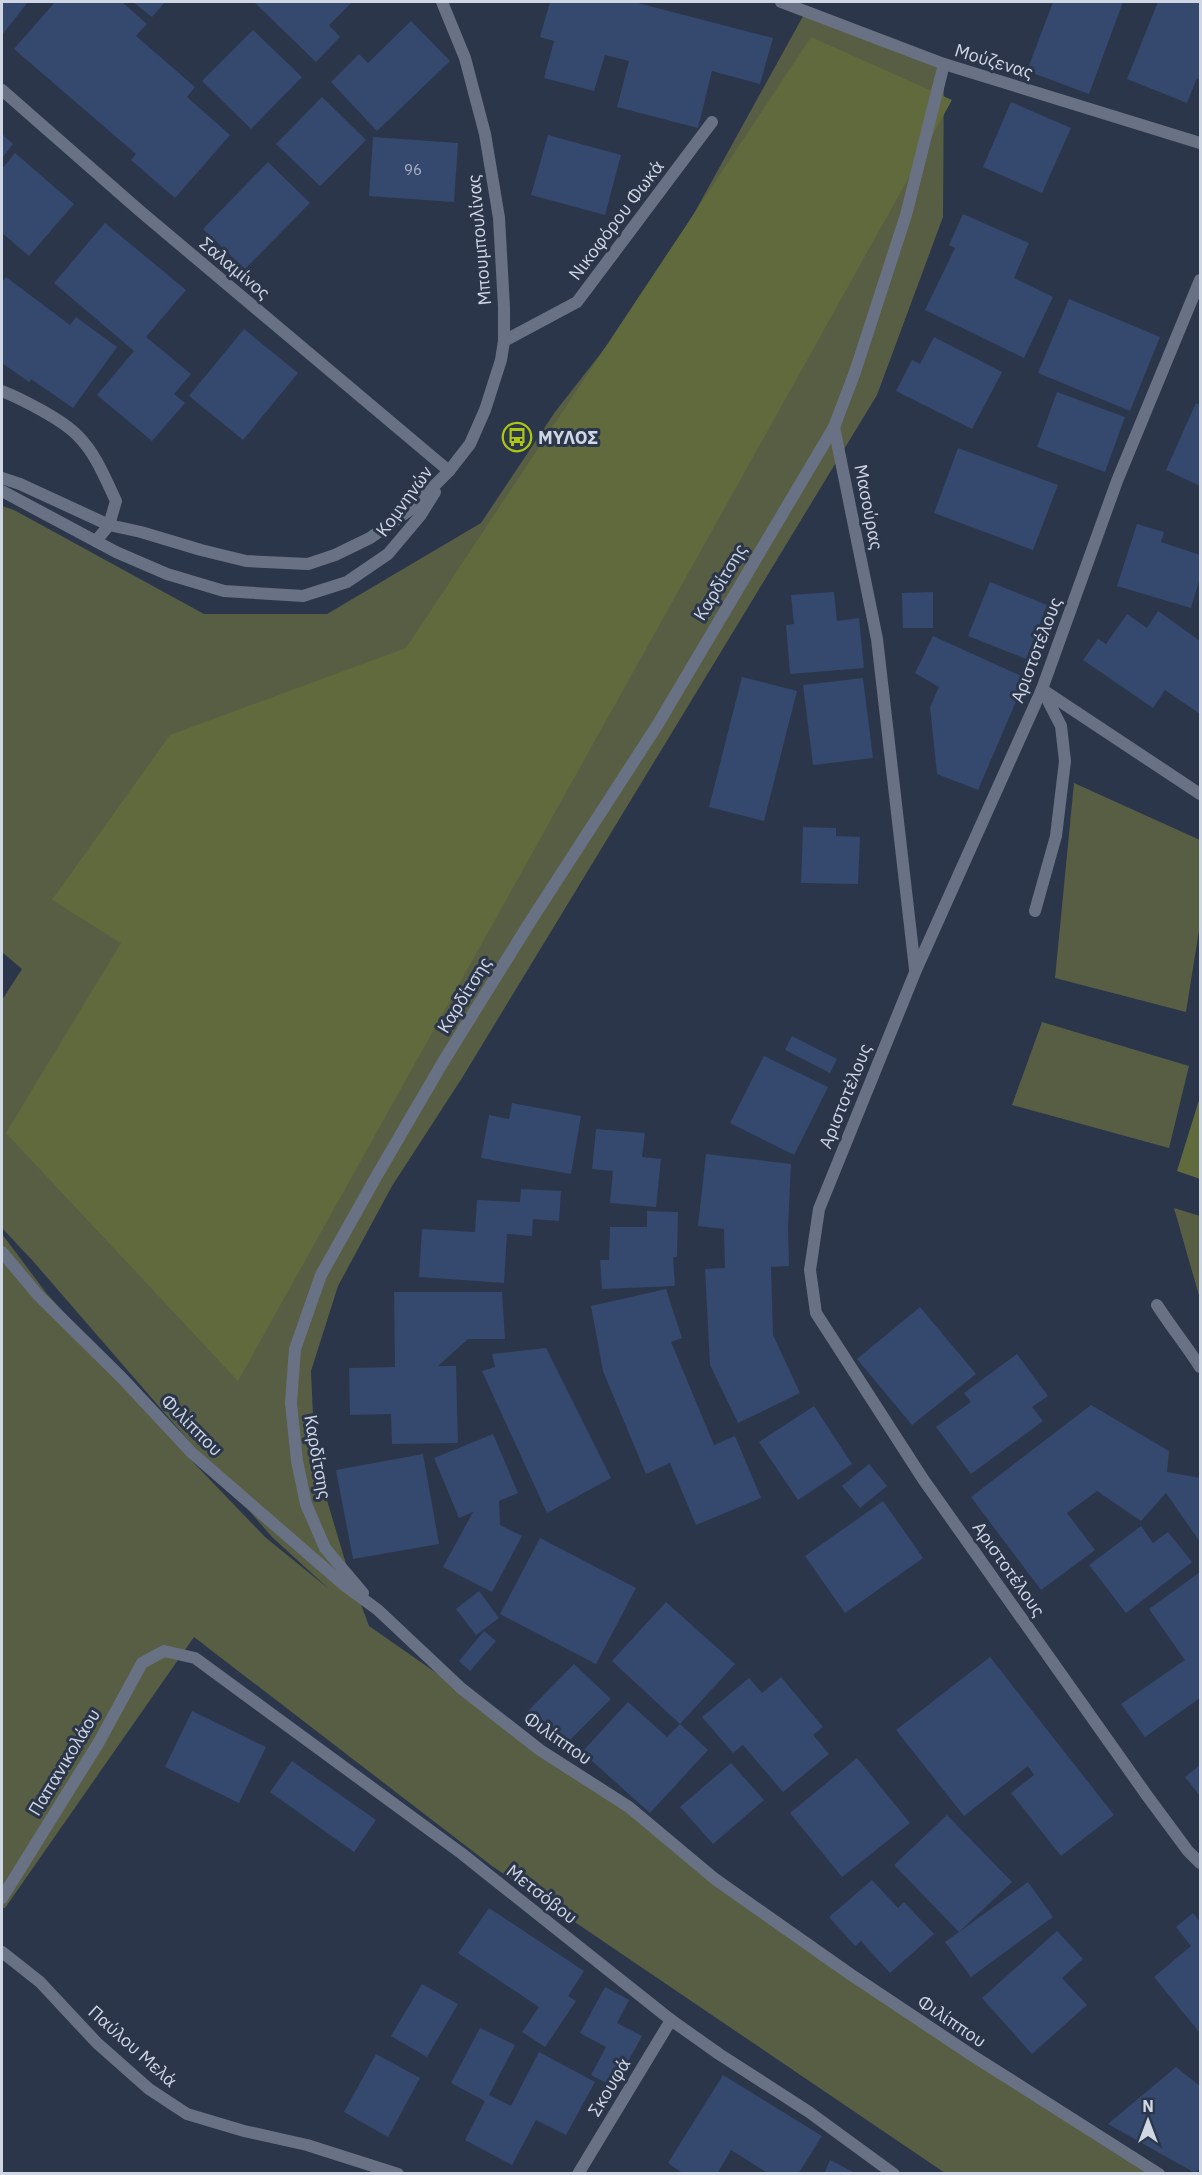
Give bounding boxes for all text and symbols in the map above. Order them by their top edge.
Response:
street label: Μούζενας [952,38,1036,84]
street label: Νικοφόρου Φωκά [563,155,669,285]
house number: 96 [404,160,422,179]
street label: Μπουμπουλίνας [462,173,496,306]
street label: Σαλαμίνος [195,232,275,304]
bus stop icon: ΜΥΛΟΣ [501,421,533,453]
place label: ΜΥΛΟΣ [538,426,598,449]
street label: Κομνηνών [371,461,437,541]
street label: Μασούρας [849,462,889,552]
street label: Καρδίτσης [688,539,752,625]
street label: Αριστοτέλους [1005,594,1067,706]
street label: Καρδίτσης [432,952,497,1037]
street label: Αριστοτέλους [814,1040,877,1152]
street label: Φιλίππου [156,1389,228,1461]
street label: Καρδίτσης [299,1413,337,1501]
street label: Αριστοτέλους [968,1517,1050,1621]
street label: Παπανικολάου [23,1704,105,1820]
street label: Φιλίππου [519,1706,597,1770]
street label: Μετσόβου [502,1859,582,1929]
street label: Φιλίππου [913,1990,991,2052]
street label: Παύλου Μελά [84,2000,182,2092]
street label: Σκουφά [583,2054,635,2120]
north arrow [1118,2091,1178,2151]
text: N [1142,2096,1154,2116]

